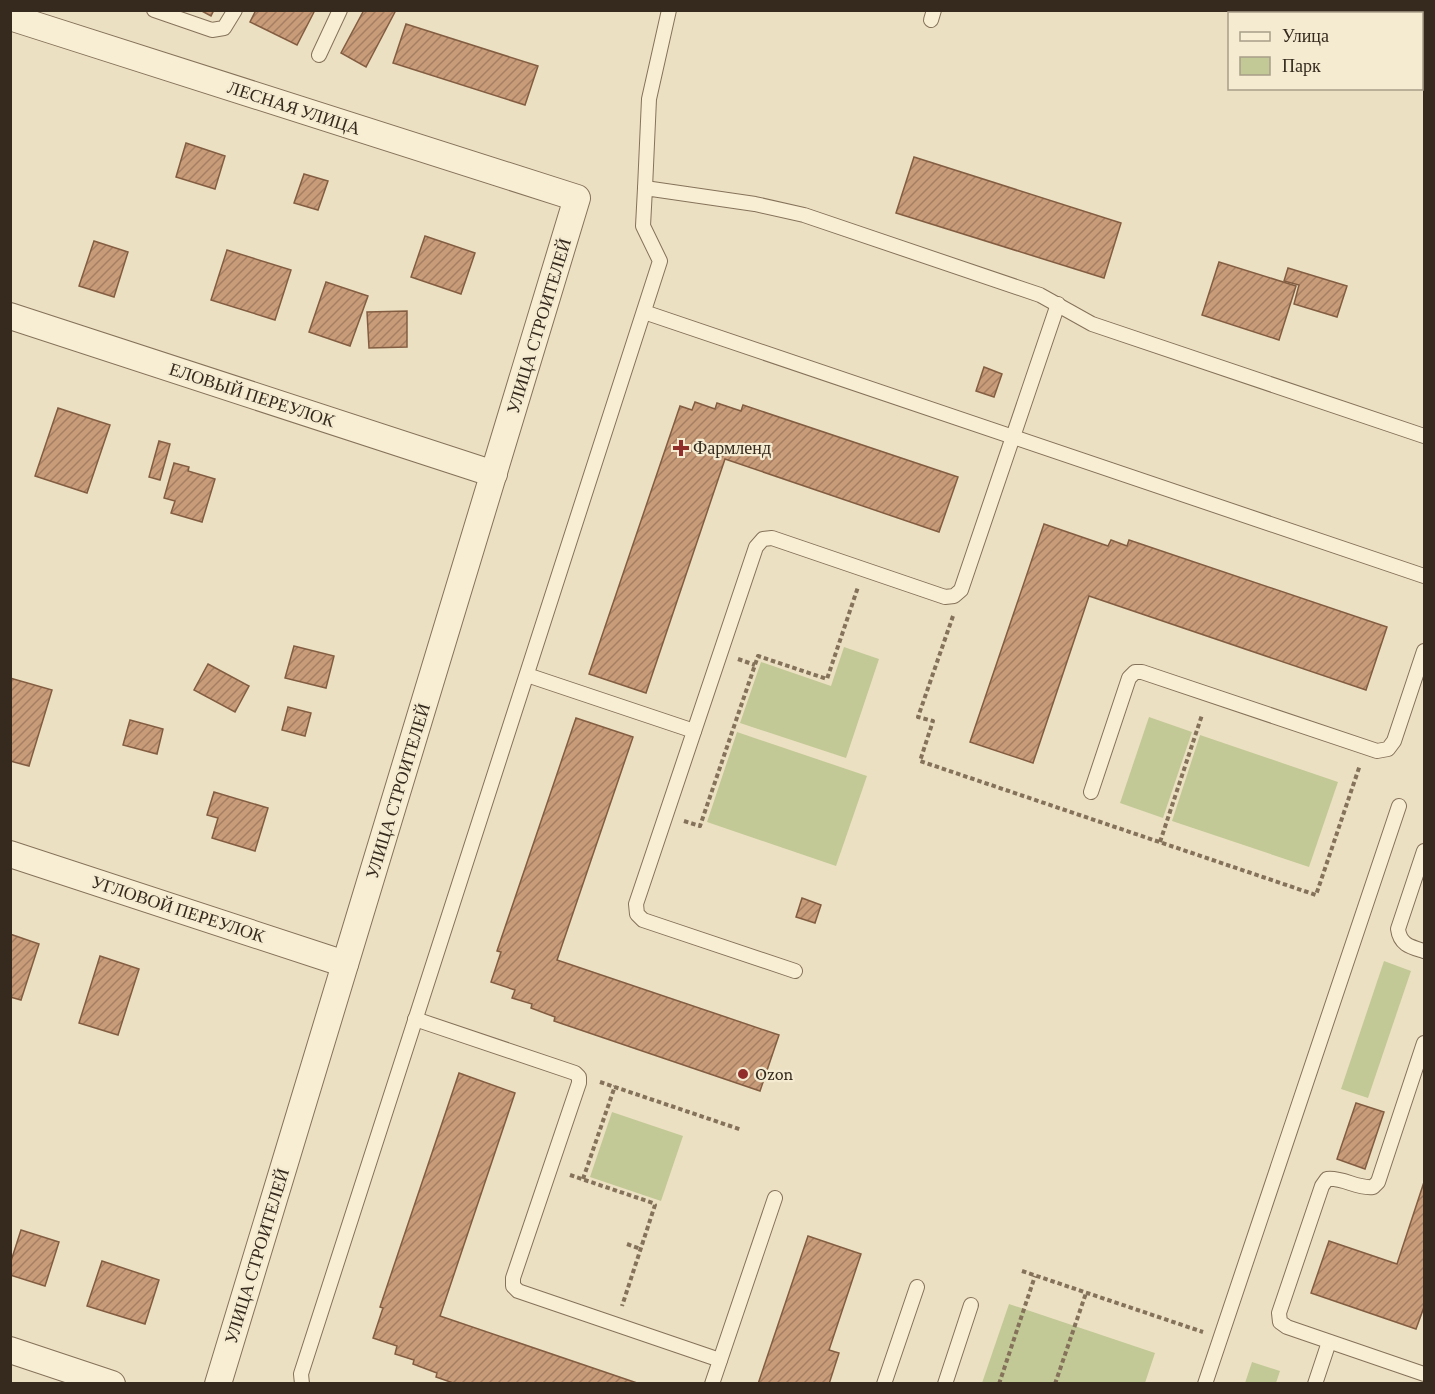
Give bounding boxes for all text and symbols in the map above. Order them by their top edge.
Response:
legend [1228,12,1423,90]
text: Улица [1282,26,1329,46]
text: Парк [1282,56,1321,76]
street label: ЛЕСНАЯ УЛИЦА [225,77,363,139]
street label: УЛИЦА СТРОИТЕЛЕЙ [503,236,575,416]
street label: ЕЛОВЫЙ ПЕРЕУЛОК [167,359,338,432]
place label: Фармленд [693,438,771,458]
marker: Фармленд [674,441,688,455]
street label: УЛИЦА СТРОИТЕЛЕЙ [362,701,434,881]
street label: УГЛОВОЙ ПЕРЕУЛОК [89,871,268,947]
place label: Ozon [755,1064,794,1084]
marker: Ozon [736,1067,750,1081]
street label: УЛИЦА СТРОИТЕЛЕЙ [221,1166,293,1346]

